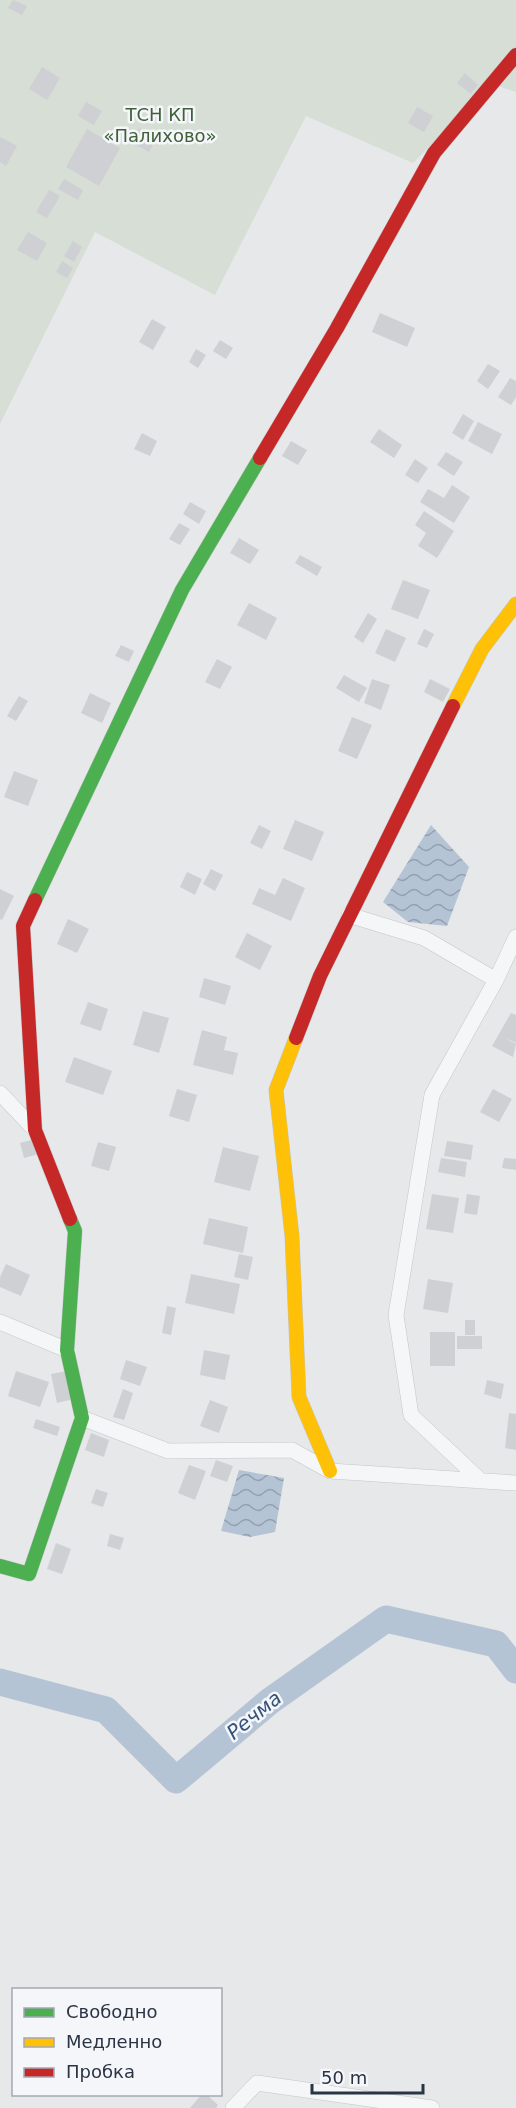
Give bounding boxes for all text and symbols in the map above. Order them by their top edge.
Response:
park label: ТСН КП «Палихово» [103,104,217,146]
water label: Речма [222,1686,286,1744]
legend [12,1988,222,2096]
text: Свободно [66,2001,158,2022]
text: Медленно [66,2031,162,2052]
scale bar [312,2057,423,2095]
text: Пробка [66,2061,135,2082]
text: 50 m [321,2067,367,2088]

